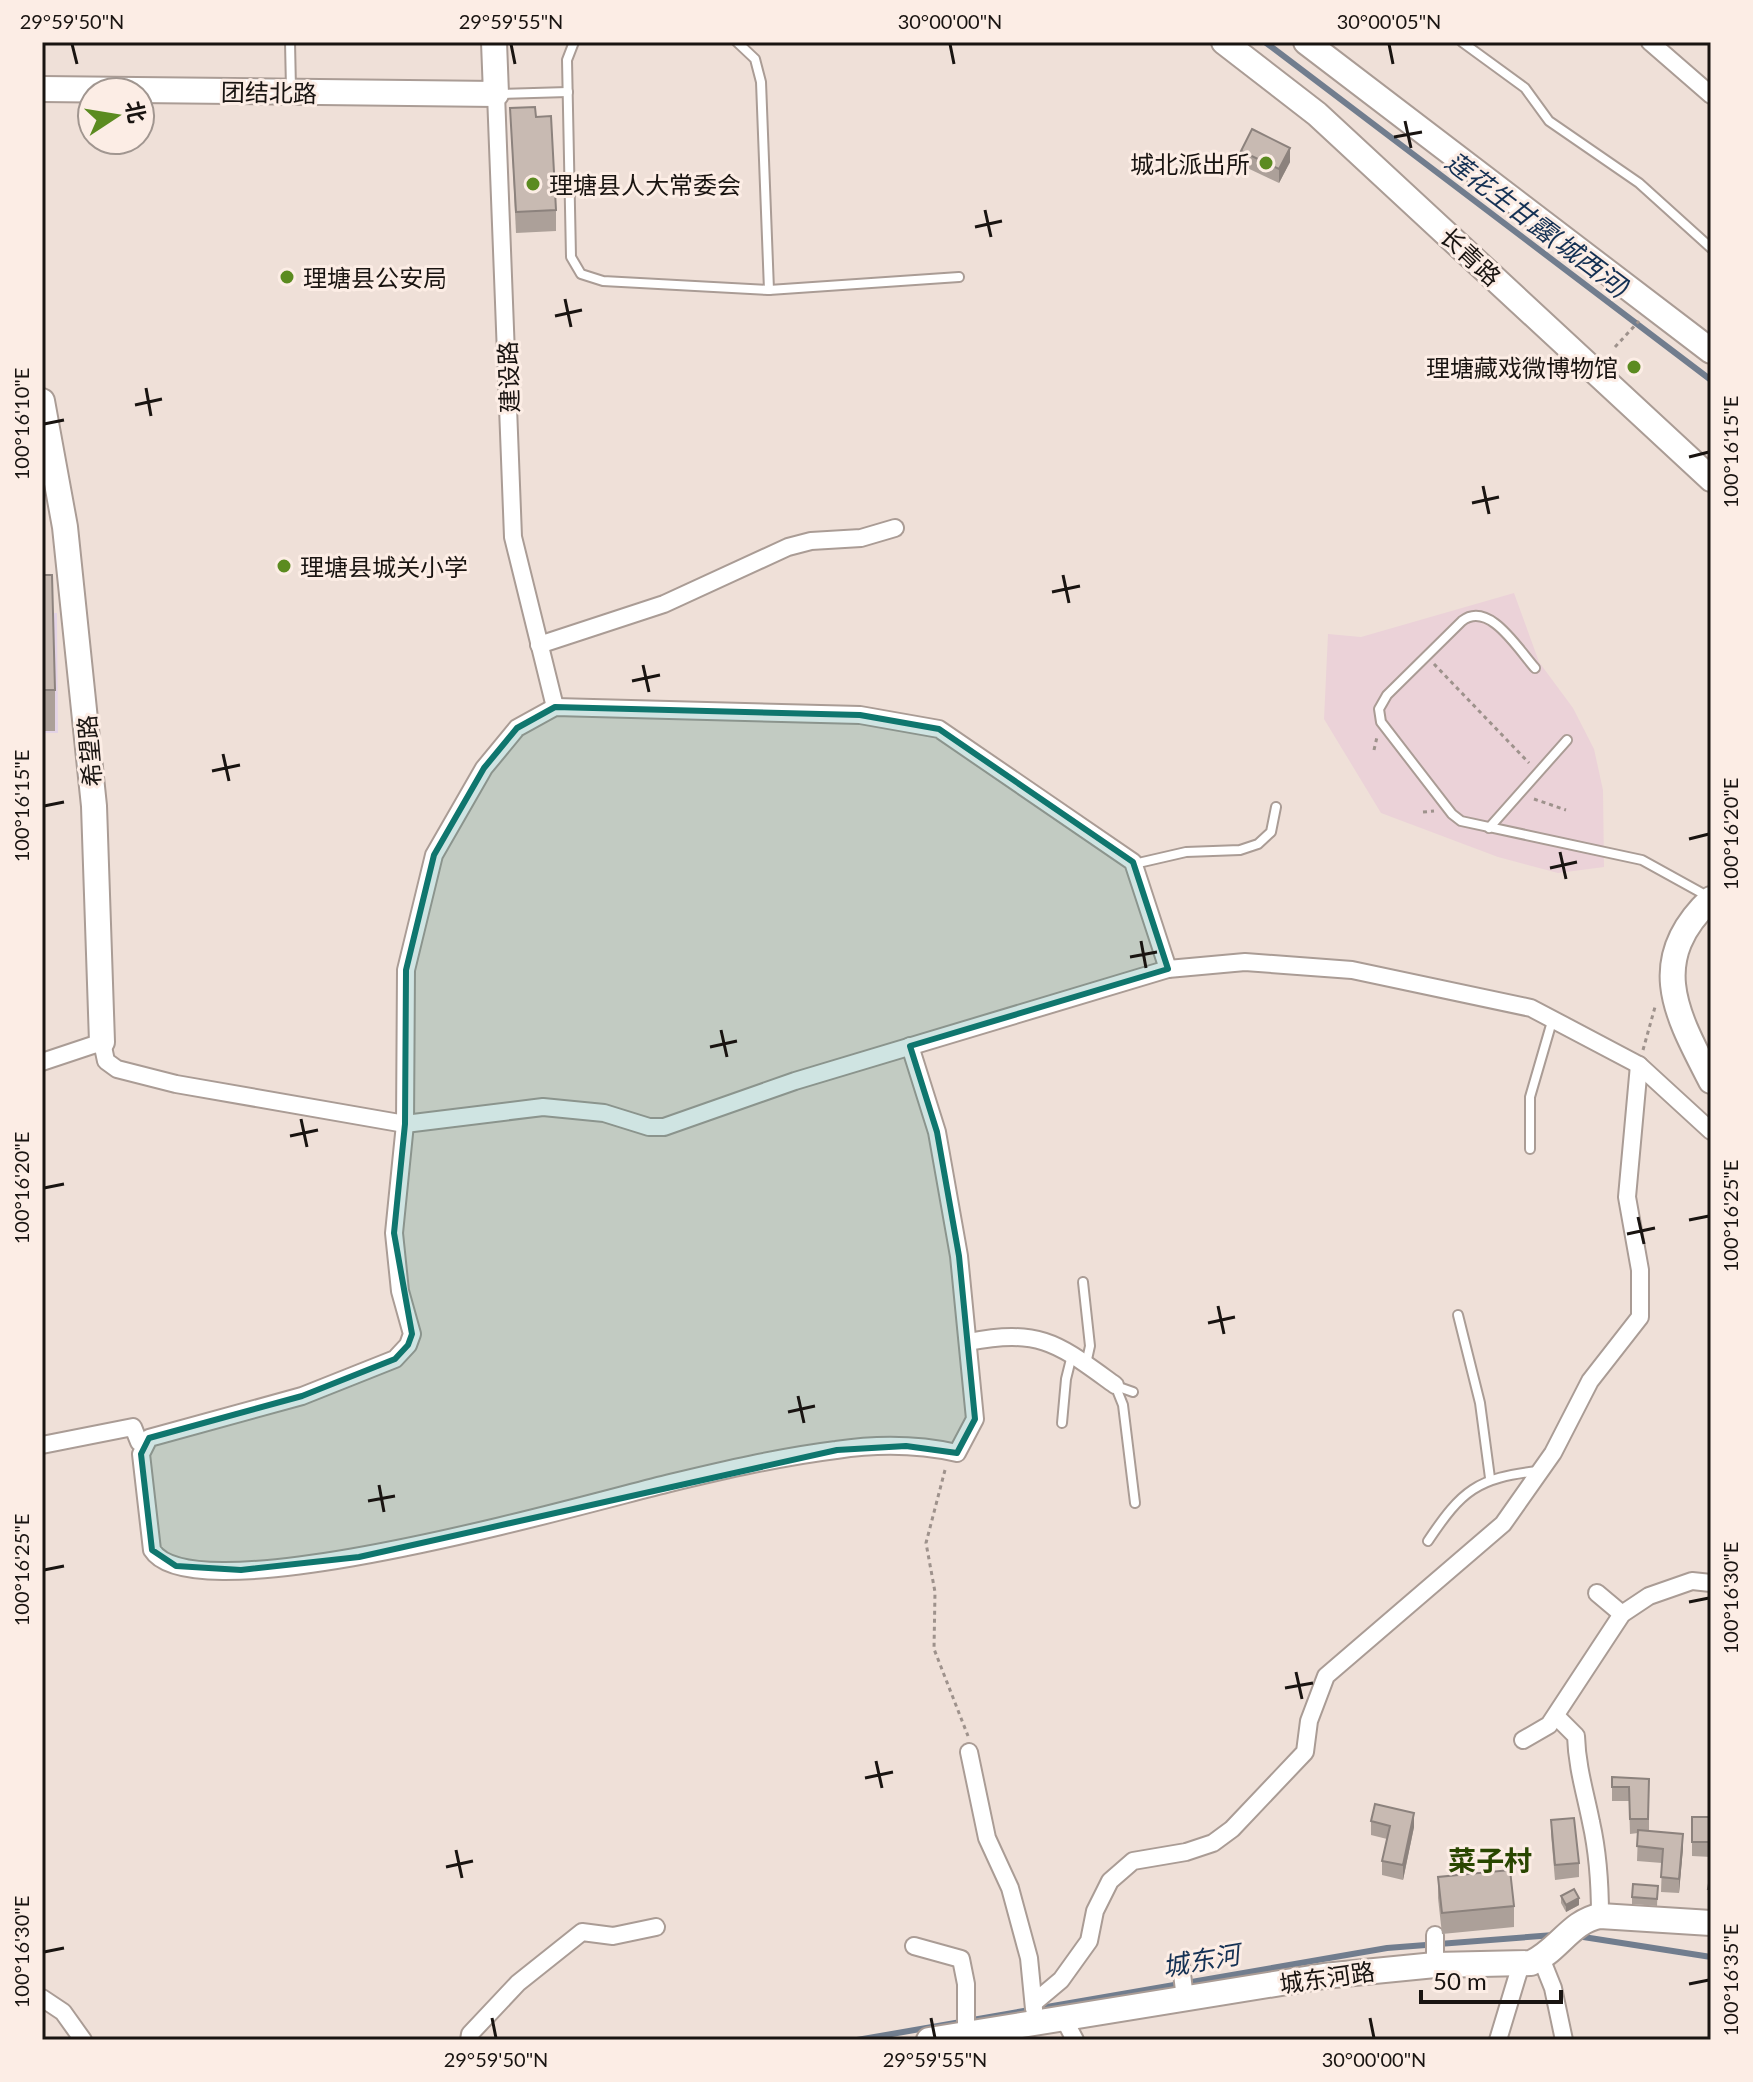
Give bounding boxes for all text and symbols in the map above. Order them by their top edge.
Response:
text: 29°59'50"N [20,9,124,33]
text: 29°59'55"N [459,9,563,33]
text: 30°00'00"N [898,9,1002,33]
text: 30°00'05"N [1337,9,1441,33]
north arrow [76,76,156,156]
street label: 团结北路 [221,77,317,107]
text: 北 [121,98,152,125]
water label: 莲花生甘露(城西河) [1440,145,1636,303]
place label: 城北派出所 [1130,149,1250,178]
marker: 城北派出所 [1257,154,1275,172]
place label: 理塘县人大常委会 [549,170,741,199]
marker: 理塘县人大常委会 [524,175,542,193]
street label: 长青路 [1435,221,1507,291]
place label: 理塘县公安局 [303,263,447,292]
marker: 理塘县公安局 [278,268,296,286]
street label: 建设路 [492,341,524,413]
place label: 理塘藏戏微博物馆 [1426,353,1618,382]
marker: 理塘藏戏微博物馆 [1625,358,1643,376]
text: 100°16'10"E [9,368,33,480]
text: 100°16'15"E [1718,396,1742,508]
place label: 理塘县城关小学 [300,552,468,581]
marker: 理塘县城关小学 [275,557,293,575]
street label: 希望路 [71,714,107,788]
text: 100°16'15"E [9,750,33,862]
text: 100°16'20"E [1718,778,1742,890]
text: 100°16'20"E [9,1132,33,1244]
text: 100°16'25"E [1718,1160,1742,1272]
text: 100°16'25"E [9,1514,33,1626]
text: 100°16'30"E [1718,1542,1742,1654]
district label: 菜子村 [1448,1843,1532,1877]
text: 100°16'30"E [9,1896,33,2008]
text: 100°16'35"E [1718,1924,1742,2036]
water label: 城东河 [1160,1937,1247,1983]
scale bar [1421,1954,1561,2004]
street label: 城东河路 [1277,1956,1377,1998]
text: 50 m [1433,1966,1487,1995]
text: 29°59'50"N [444,2047,548,2071]
text: 29°59'55"N [883,2047,987,2071]
text: 30°00'00"N [1322,2047,1426,2071]

